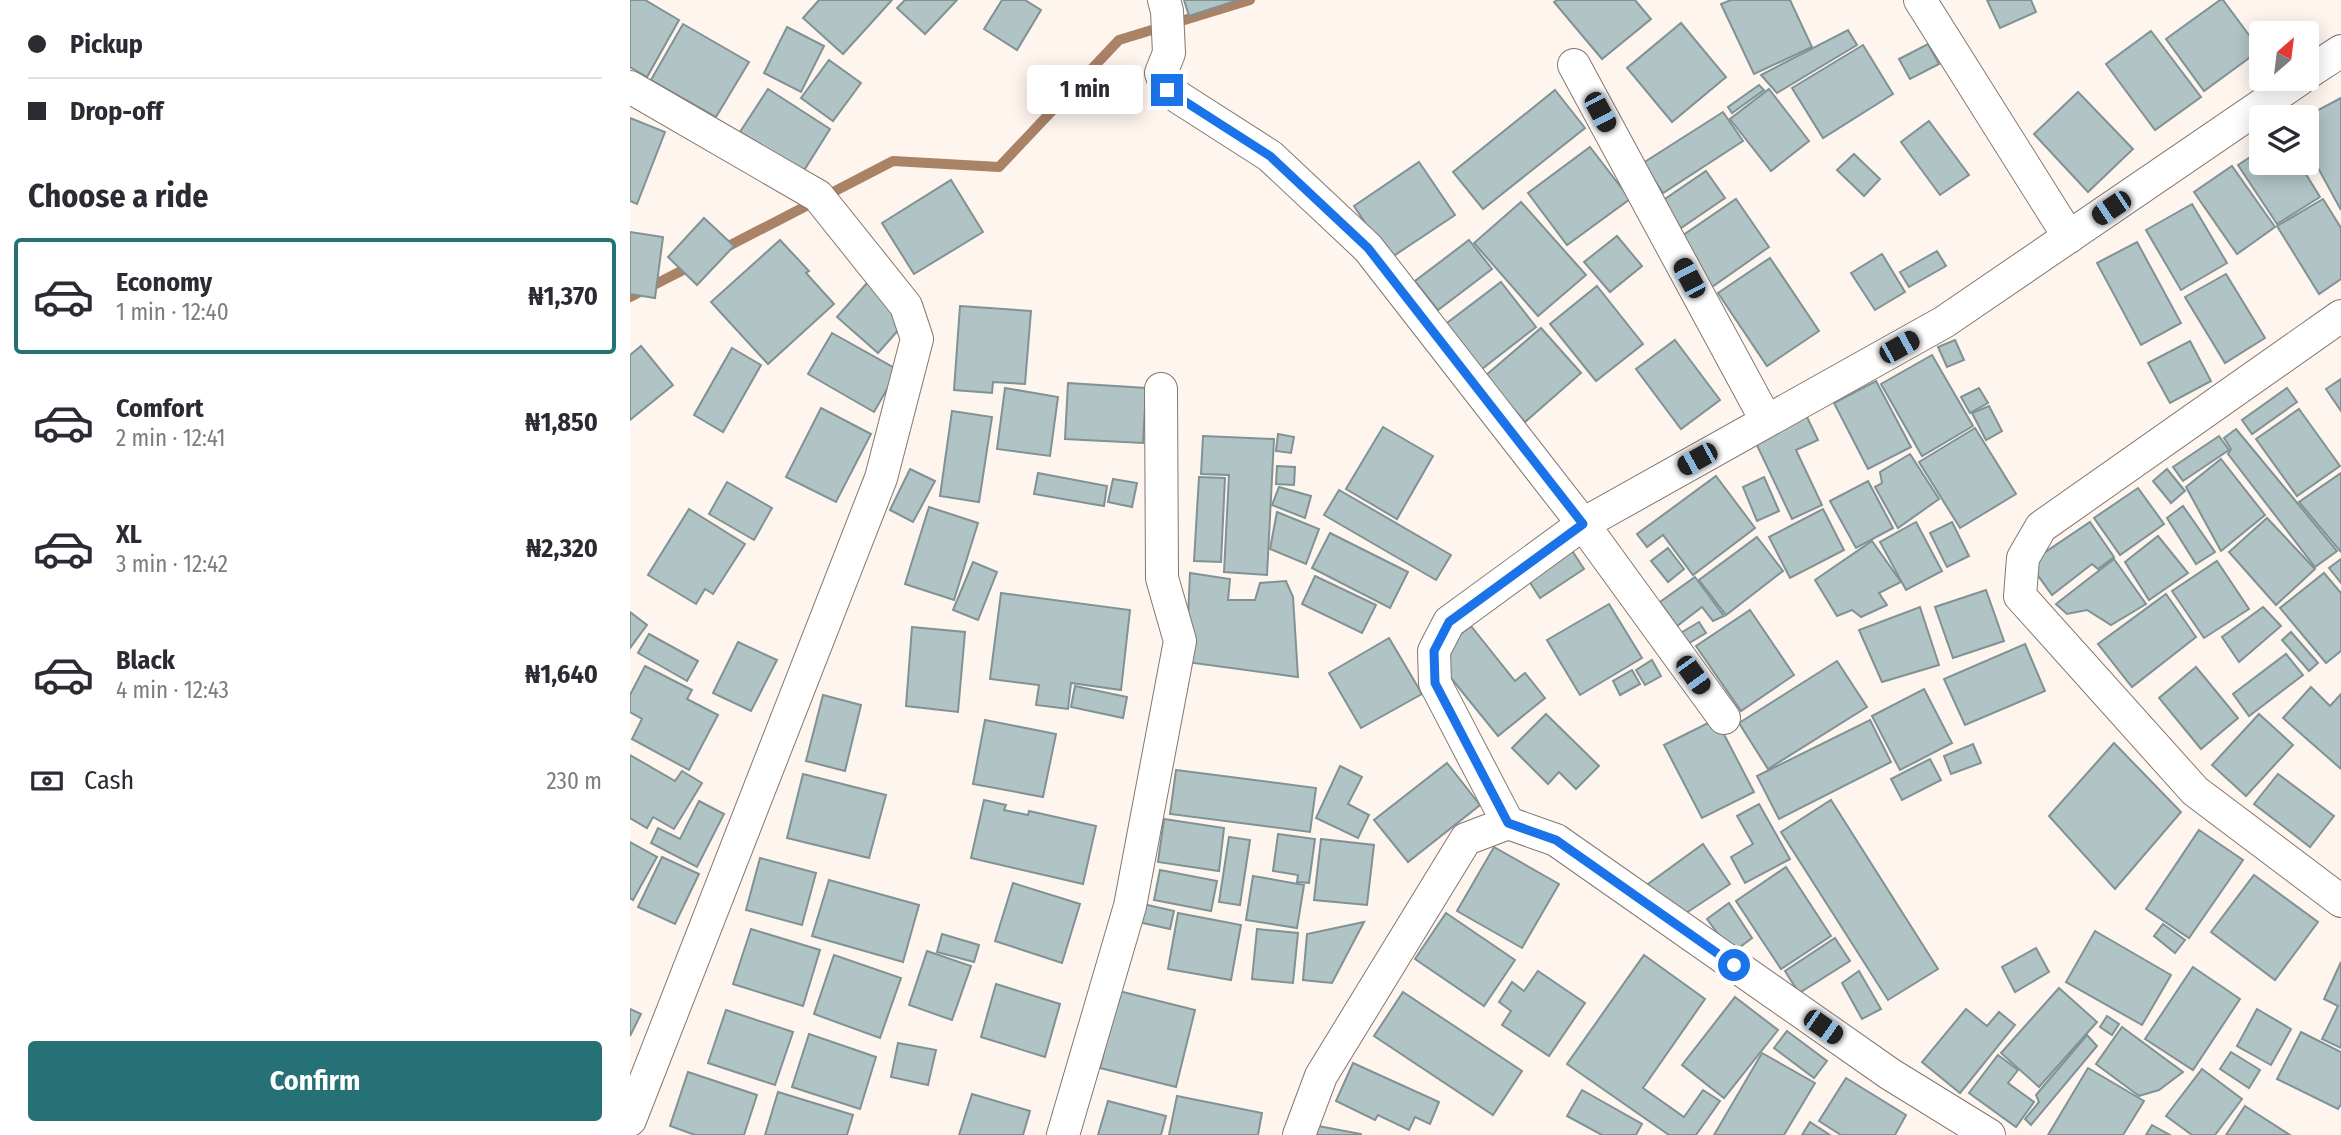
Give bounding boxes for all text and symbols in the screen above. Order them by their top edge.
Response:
north arrow [2249,21,2319,91]
map controls [2249,21,2319,175]
text: Pickup [70,29,143,60]
callout: 1 min [1027,66,1142,114]
route end [1151,74,1183,106]
text: 1 min [1060,75,1110,103]
car [1581,89,1620,135]
text: Drop-off [70,96,163,127]
button: layers [2249,105,2319,175]
text: Choose a ride [28,177,209,215]
car [2088,188,2135,228]
car [1670,255,1709,301]
icon: car [32,265,95,328]
text: Economy [116,267,212,298]
text: ₦1,370 [528,281,598,312]
text: 1 min · 12:40 [116,298,229,326]
car [1876,328,1923,366]
icon: car [32,391,95,454]
text: Comfort [116,393,204,424]
text: ₦1,850 [525,407,598,438]
text: 2 min · 12:41 [116,424,226,452]
car [1674,440,1721,478]
icon: car [32,517,95,580]
text: XL [116,519,142,550]
text: ₦2,320 [526,533,598,564]
text: 3 min · 12:42 [116,550,228,578]
icon: car [32,643,95,706]
text: Black [116,645,175,676]
car [1673,652,1714,698]
text: ₦1,640 [525,659,598,690]
text: 4 min · 12:43 [116,676,229,704]
icon: cash [28,762,66,800]
text: Cash [84,765,134,796]
text: 230 m [546,767,602,795]
route start [1718,949,1750,981]
car [1800,1006,1847,1048]
button: Confirm [28,1041,602,1121]

